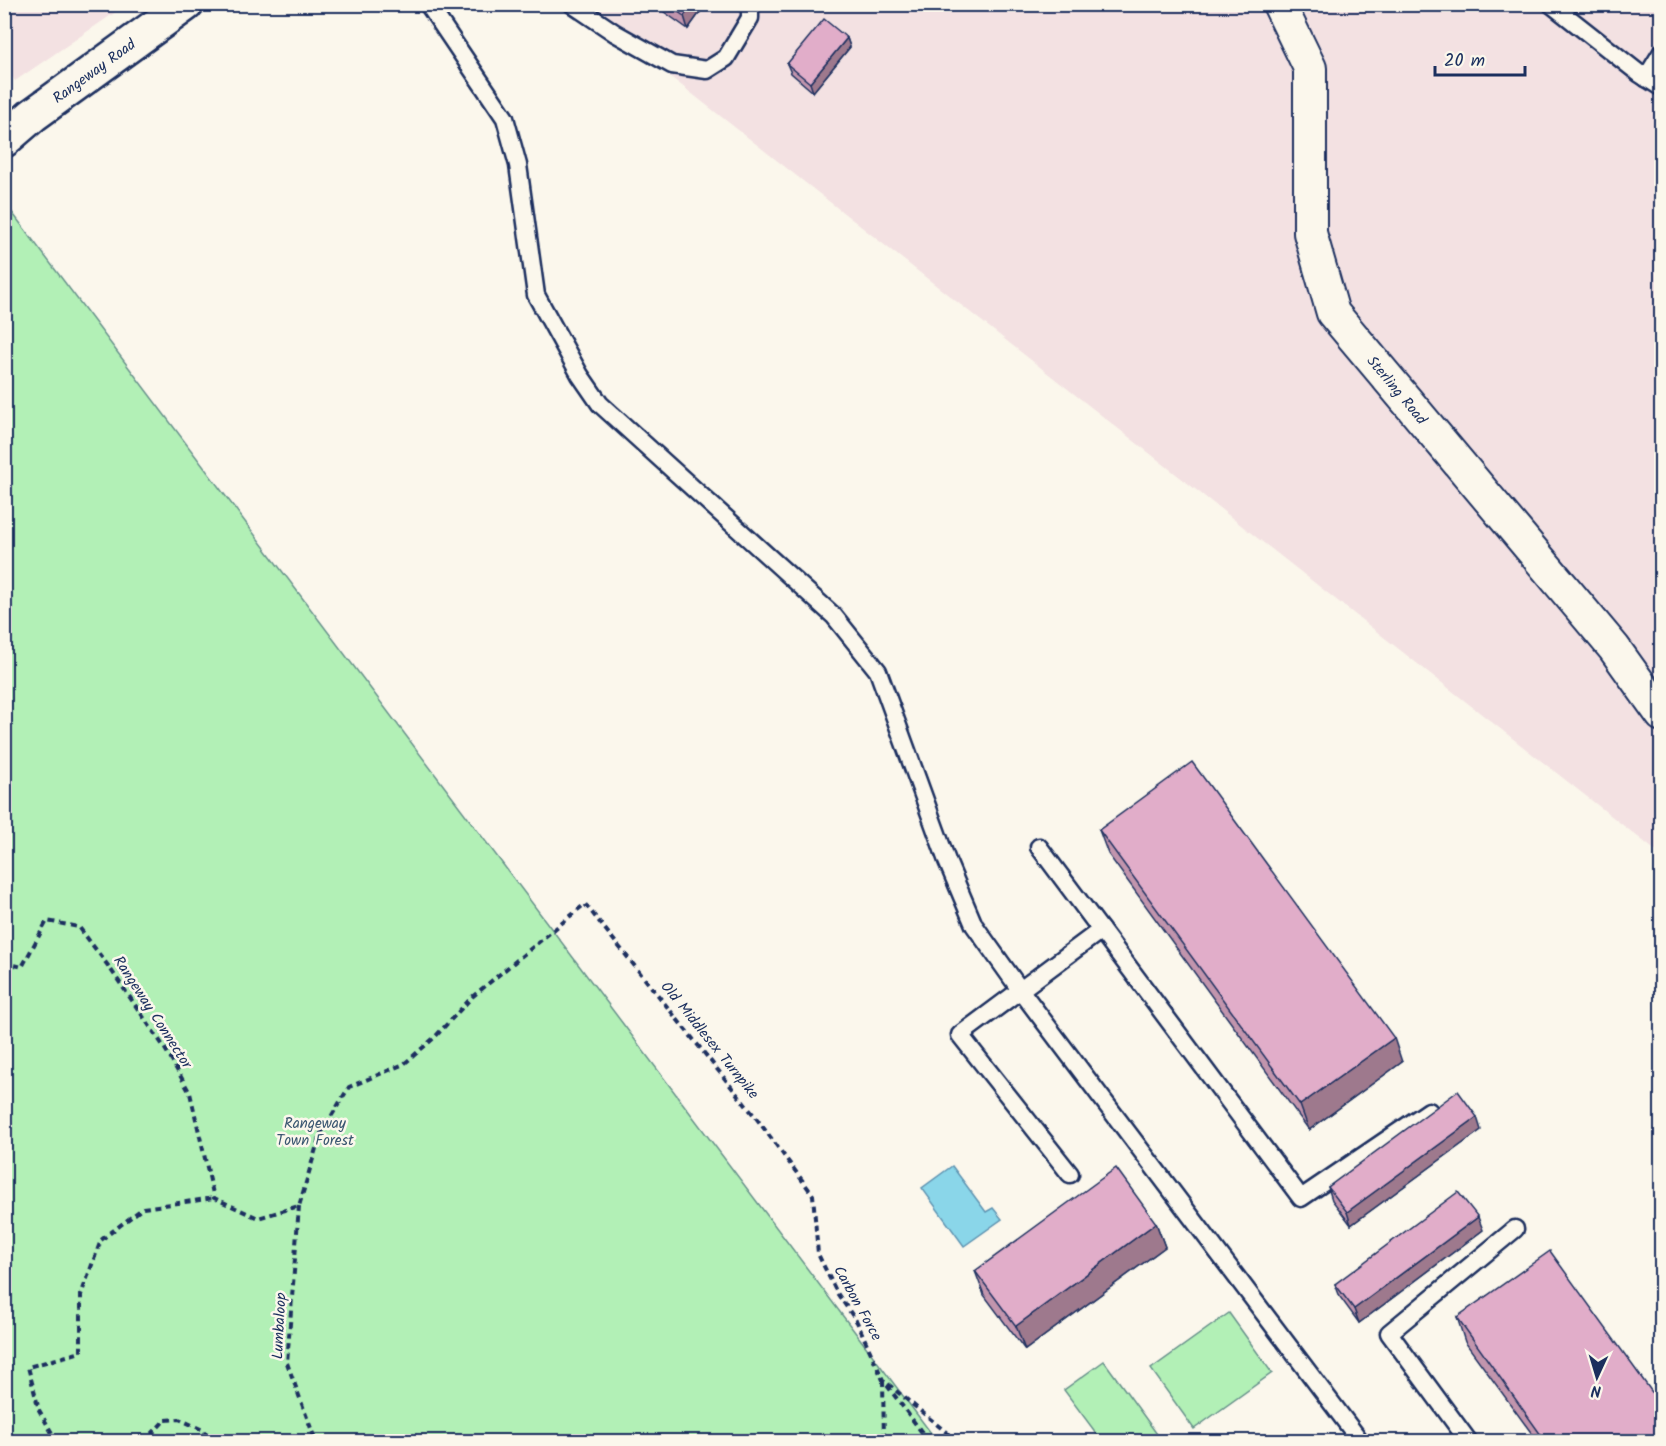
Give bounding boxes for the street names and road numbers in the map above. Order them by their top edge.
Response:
street label: Rangeway Road [48,33,142,110]
street label: Sterling Road [1360,351,1433,431]
street label: Rangeway Connector [107,951,198,1075]
street label: Old Middlesex Turnpike [654,977,764,1105]
street label: Carbon Force [827,1262,888,1346]
street label: Lumbaloop [266,1292,294,1360]

